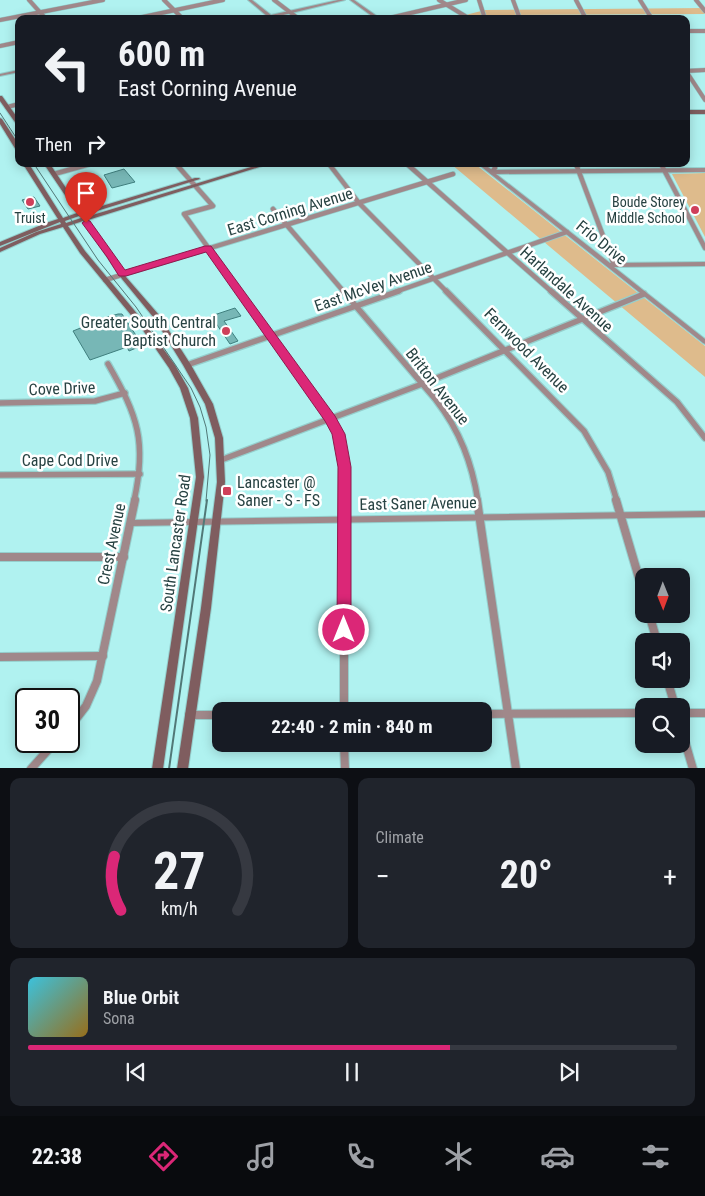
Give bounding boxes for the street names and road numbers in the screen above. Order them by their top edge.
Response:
street label: East Corning Avenue [225,183,355,240]
street label: Frio Drive [573,216,631,269]
street label: Harlandale Avenue [516,243,617,336]
street label: East McVey Avenue [312,257,435,316]
street label: Fernwood Avenue [480,304,573,397]
street label: Britton Avenue [402,344,473,428]
street label: Cove Drive [28,378,96,399]
street label: Cape Cod Drive [22,451,118,470]
street label: South Lancaster Road [156,473,195,613]
street label: East Saner Avenue [359,493,477,514]
street label: Crest Avenue [94,502,129,587]

